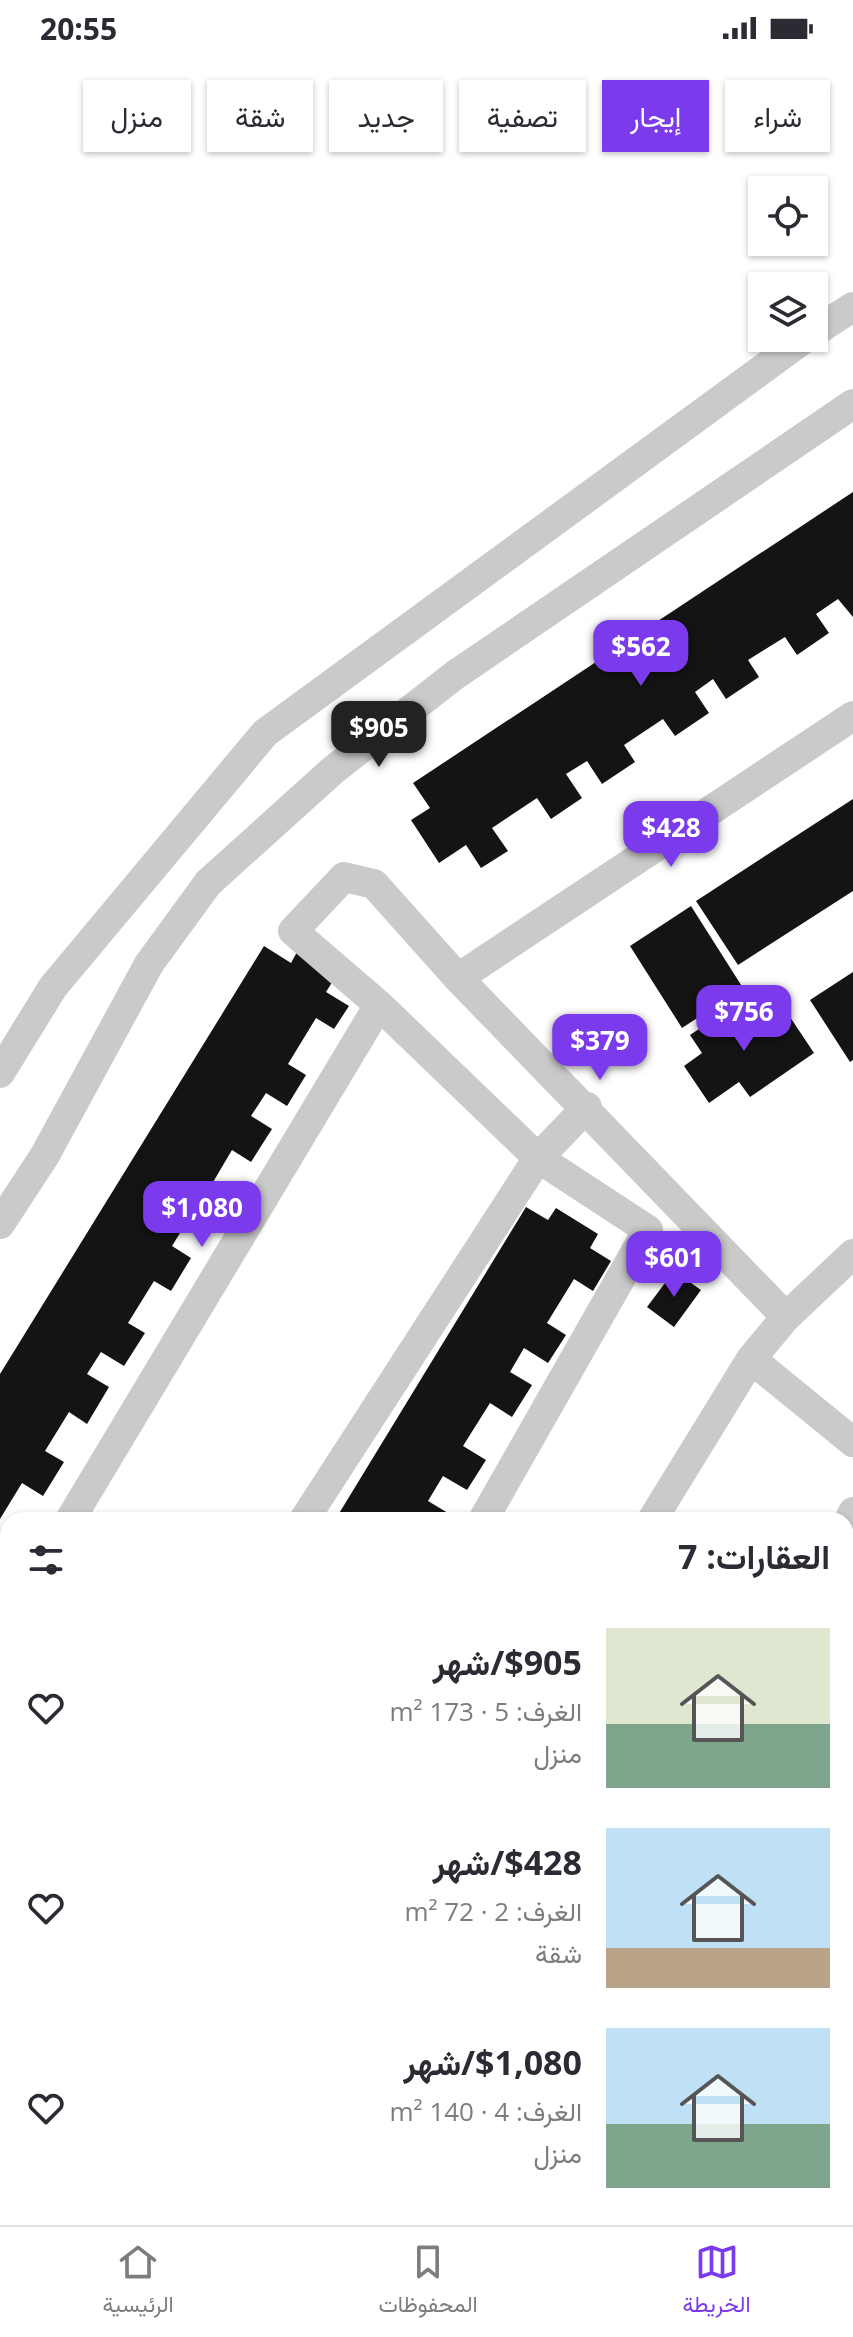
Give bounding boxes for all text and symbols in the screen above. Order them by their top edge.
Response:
text: 20:55 [40,8,117,49]
chip: منزل [83,80,191,152]
chip: شقة [207,80,313,152]
chip: جديد [329,80,443,152]
chip: تصفية [459,80,586,152]
chip: إيجار [602,80,709,152]
chip: شراء [725,80,830,152]
map controls [748,176,828,352]
button: locate [748,176,828,256]
button: layers [748,272,828,352]
pin: $562 [594,620,688,688]
text: $562 [611,628,671,664]
pin: $905 [332,701,426,769]
text: $905 [349,709,409,745]
pin: $428 [624,801,718,869]
text: $428 [641,809,701,845]
pin: $756 [697,985,791,1053]
text: $756 [714,993,774,1029]
pin: $379 [553,1014,647,1082]
text: $379 [570,1022,630,1058]
pin: $1,080 [137,1181,267,1249]
text: $1,080 [161,1189,243,1225]
pin: $601 [627,1231,721,1299]
text: $601 [644,1239,704,1275]
text: العقارات: 7 [678,1533,830,1579]
icon: filters [24,1538,68,1582]
text: $905/شهر [433,1639,582,1685]
icon: home [670,1660,766,1756]
icon: heart [24,1686,68,1730]
text: الغرف: 5 · 173 m² [390,1693,582,1729]
text: منزل [533,1735,582,1771]
text: $428/شهر [433,1839,582,1885]
icon: home [670,1860,766,1956]
icon: heart [24,1886,68,1930]
text: الغرف: 2 · 72 m² [404,1893,582,1929]
text: شقة [535,1935,582,1971]
text: $1,080/شهر [403,2039,582,2085]
icon: home [670,2060,766,2156]
icon: heart [24,2086,68,2130]
text: الغرف: 4 · 140 m² [390,2093,582,2129]
text: منزل [533,2135,582,2171]
tab: الرئيسية [102,2240,174,2324]
tab: المحفوظات [378,2240,478,2324]
tab: الخريطة [683,2240,751,2324]

